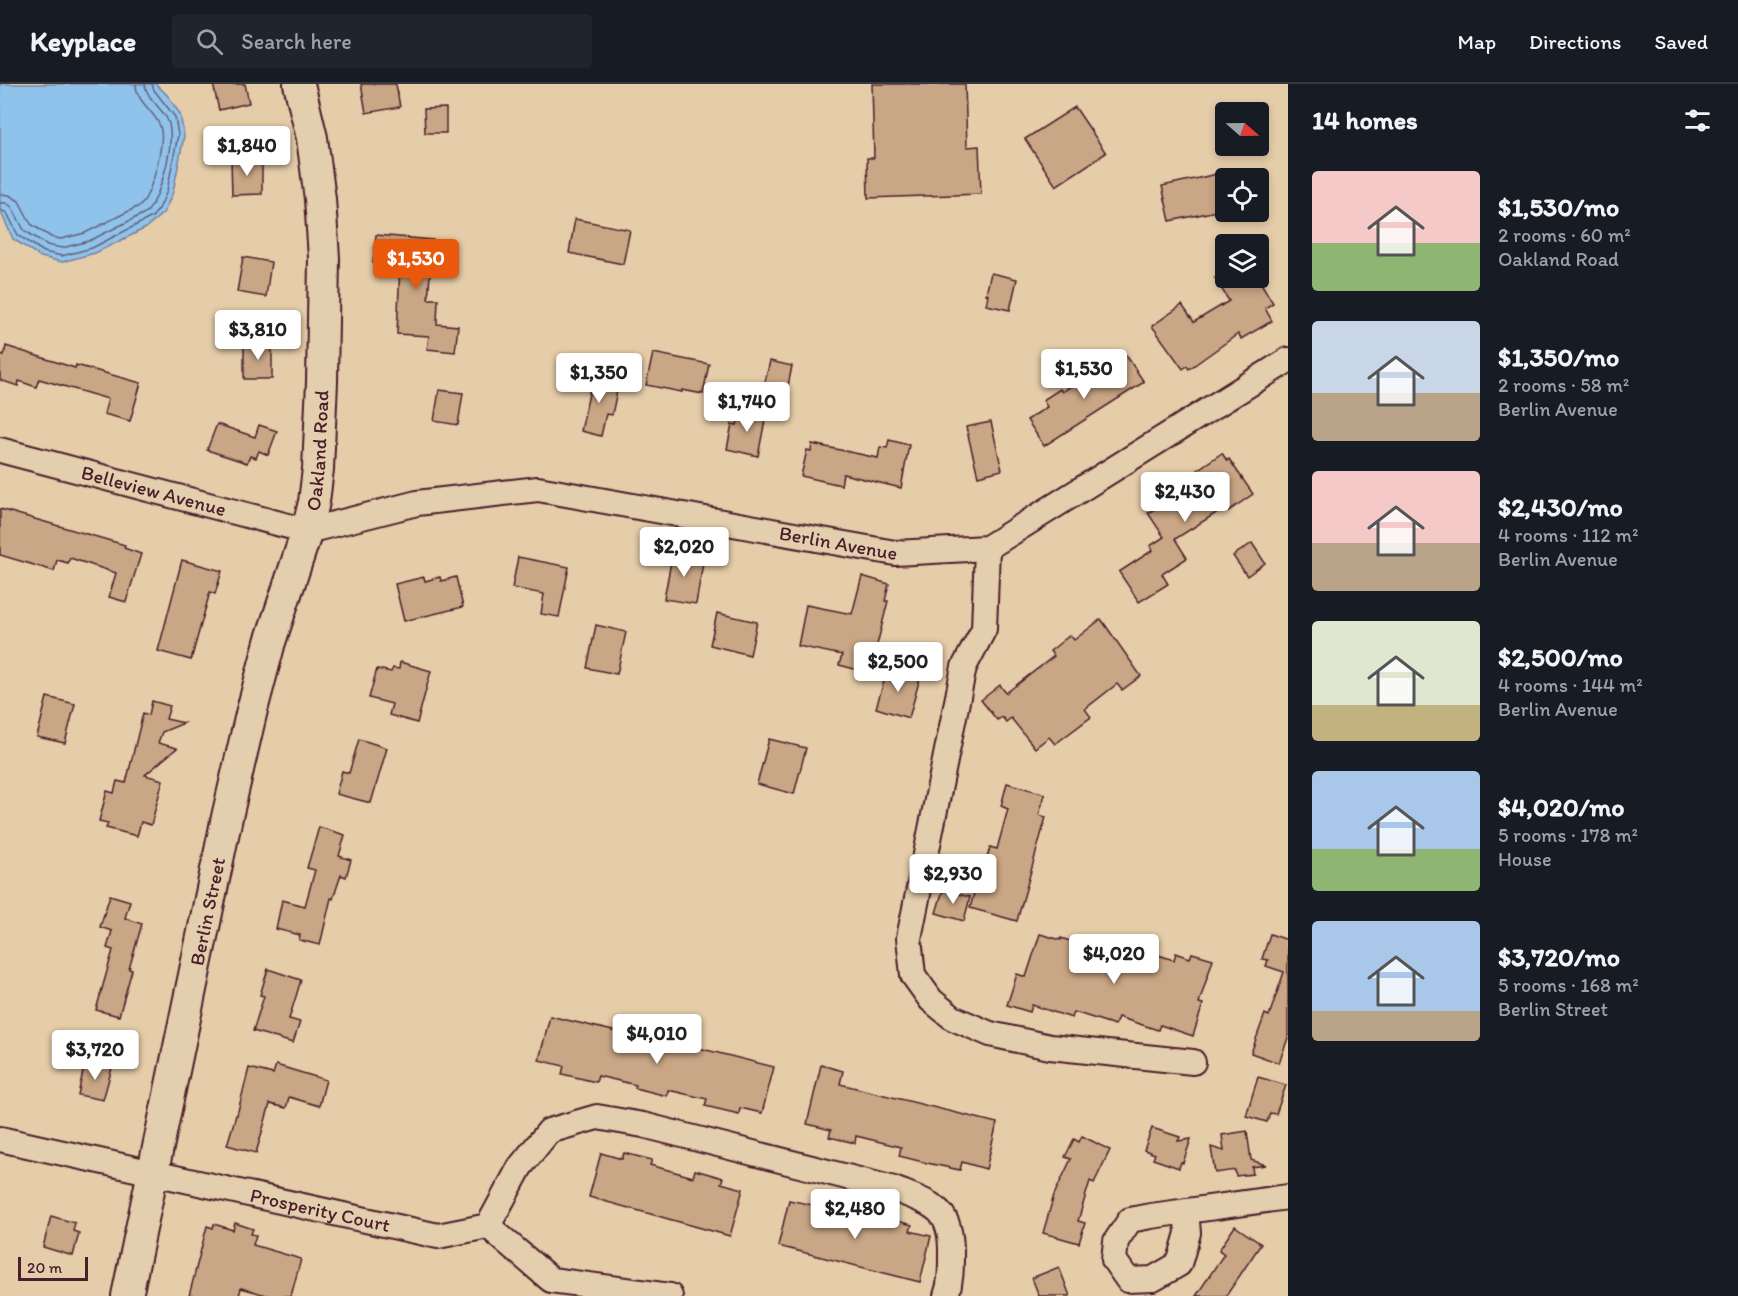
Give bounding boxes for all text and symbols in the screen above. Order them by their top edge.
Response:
search box [172,14,592,68]
text: Keyplace [30,24,136,58]
icon: search [193,25,226,58]
text: Search here [241,28,352,55]
text: Map [1458,29,1496,54]
text: Directions [1529,29,1621,54]
text: Saved [1654,29,1708,54]
north arrow [1215,102,1269,156]
map controls [1215,102,1269,288]
text: 14 homes [1312,104,1418,136]
icon: filters [1681,104,1714,137]
pin: $1,840 [198,126,296,177]
text: $1,840 [217,133,277,157]
button: locate [1215,168,1269,222]
text: $1,530/mo [1498,191,1619,223]
icon: home [1360,195,1432,267]
text: 2 rooms · 60 m² [1498,223,1631,247]
button: layers [1215,234,1269,288]
pin: $1,530 [367,239,465,290]
text: $1,530 [387,246,445,270]
text: Oakland Road [1498,247,1619,271]
pin: $3,810 [209,310,307,361]
text: $3,810 [229,317,287,341]
text: $1,350/mo [1498,341,1619,373]
icon: home [1360,345,1432,417]
pin: $1,530 [1035,349,1133,400]
pin: $1,350 [550,353,648,404]
text: $1,530 [1055,356,1113,380]
text: $1,350 [570,360,628,384]
text: 2 rooms · 58 m² [1498,373,1629,397]
pin: $1,740 [698,382,796,433]
street label: Oakland Road [300,389,334,513]
text: $1,740 [718,389,776,413]
text: Berlin Avenue [1498,397,1618,421]
street label: Belleview Avenue [79,460,229,521]
pin: $2,430 [1136,472,1234,523]
text: $2,430 [1155,479,1215,503]
text: $2,430/mo [1498,491,1623,523]
icon: home [1360,495,1432,567]
street label: Berlin Avenue [777,520,899,565]
text: 4 rooms · 112 m² [1498,523,1638,547]
pin: $2,020 [635,527,733,578]
text: $2,020 [654,534,714,558]
text: Berlin Avenue [1498,547,1618,571]
text: $2,500/mo [1498,641,1623,673]
pin: $2,500 [849,642,947,693]
icon: home [1360,645,1432,717]
text: $2,500 [868,649,928,673]
text: 4 rooms · 144 m² [1498,673,1643,697]
text: Berlin Avenue [1498,697,1618,721]
text: $4,020/mo [1498,791,1625,823]
icon: home [1360,795,1432,867]
text: 5 rooms · 178 m² [1498,823,1638,847]
text: House [1498,847,1552,871]
pin: $2,930 [904,854,1002,905]
street label: Berlin Street [184,855,230,968]
text: $2,930 [923,861,983,885]
pin: $4,020 [1065,934,1163,985]
text: $4,020 [1083,941,1145,965]
text: $3,720/mo [1498,941,1620,973]
icon: home [1360,945,1432,1017]
text: 5 rooms · 168 m² [1498,973,1639,997]
text: Berlin Street [1498,997,1608,1021]
pin: $4,010 [608,1014,706,1065]
text: $4,010 [627,1021,687,1045]
pin: $3,720 [46,1030,144,1081]
text: $3,720 [66,1037,124,1061]
street label: Prosperity Court [248,1183,393,1237]
pin: $2,480 [806,1189,904,1240]
text: $2,480 [825,1196,885,1220]
scale bar [18,1254,88,1282]
text: 20 m [27,1258,62,1277]

